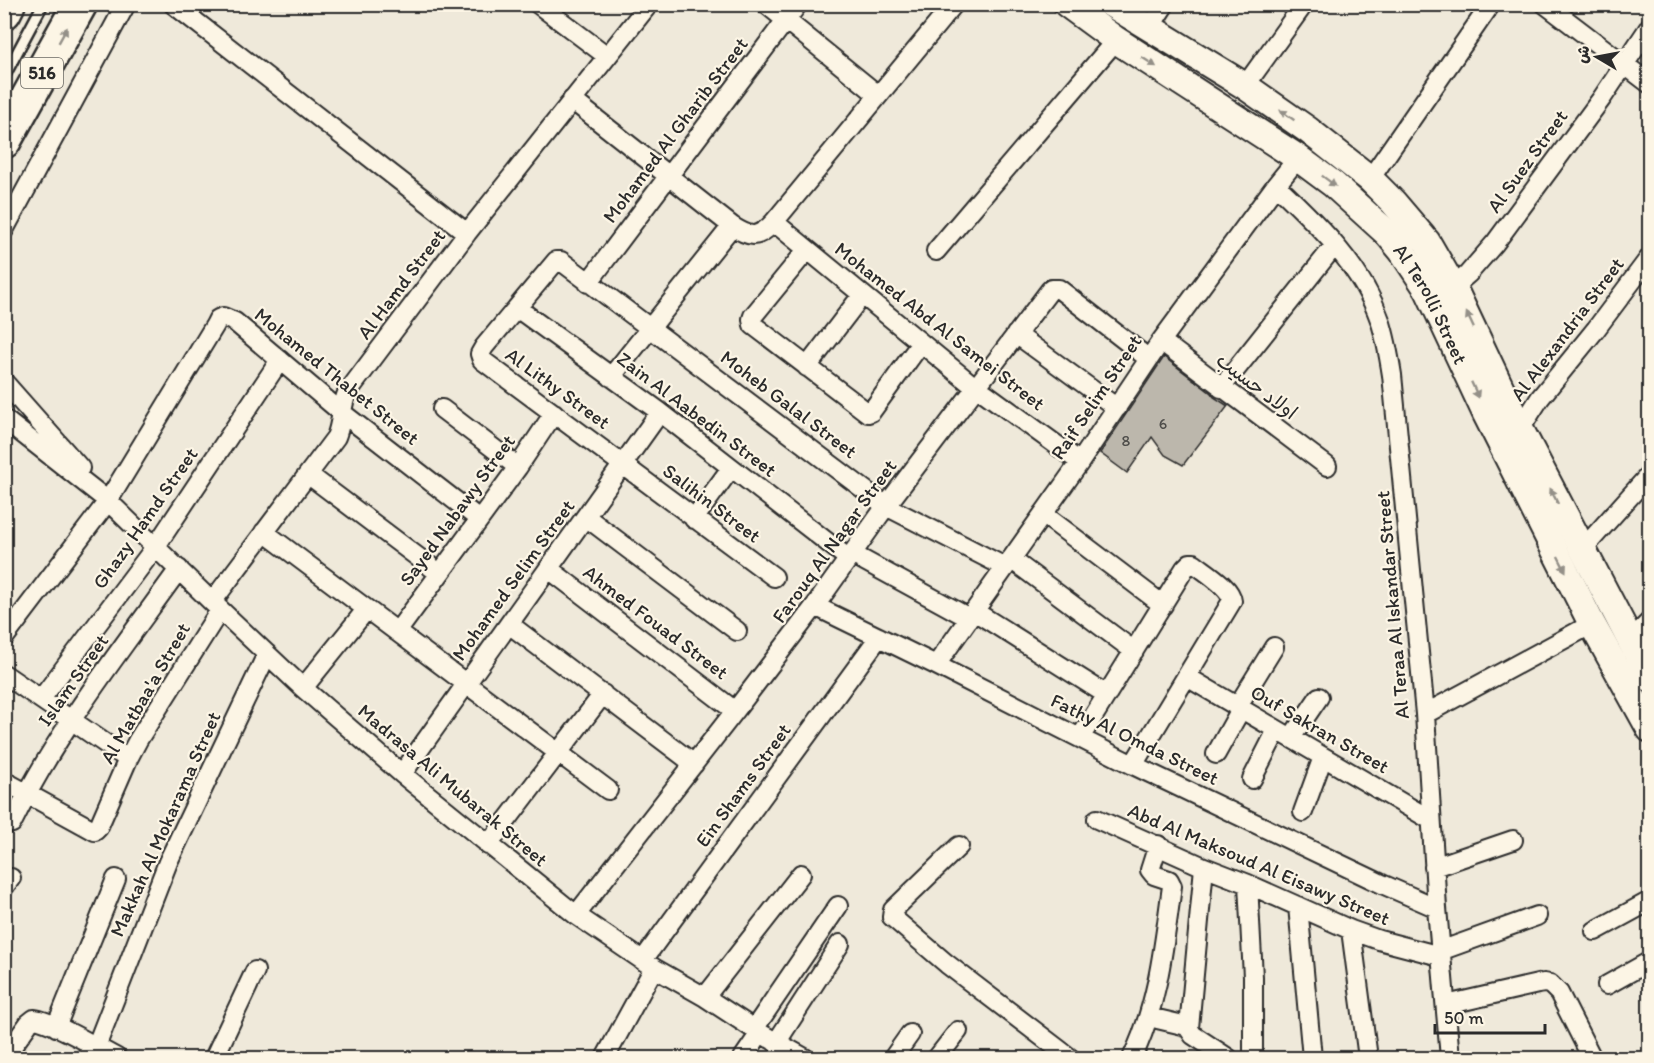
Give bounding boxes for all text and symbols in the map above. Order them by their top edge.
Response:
one-way arrow [58,26,68,43]
north arrow [1567,27,1627,87]
street label: Mohamed Al Gharib Street [597,32,753,228]
text: ش [1572,44,1594,65]
one-way arrow [1141,56,1157,67]
road number: 516 [21,58,63,88]
street label: Al Suez Street [1482,104,1573,217]
one-way arrow [1279,109,1295,121]
one-way arrow [1322,175,1337,187]
street label: Al Hamd Street [352,224,450,344]
street label: Mohamed Abd Al Samei Street [830,237,1050,415]
street label: Al Terolli Street [1389,238,1473,368]
street label: Al Alexandria Street [1505,252,1629,406]
street label: Mohamed Thabet Street [250,302,424,450]
one-way arrow [1465,312,1474,329]
street label: Raif Selim Street [1045,330,1147,464]
street label: Al Lithy Street [501,342,615,434]
street label: Moheb Galal Street [716,345,862,463]
street label: Zain Al Aabedin Street [613,346,782,482]
street label: اولاد حسيب [1212,348,1302,424]
one-way arrow [1470,381,1479,398]
house number: 6 [1159,414,1167,433]
street label: Sayed Nabawy Street [394,429,520,590]
house number: 8 [1122,431,1131,450]
street label: Ghazy Hamd Street [87,442,203,593]
street label: Farouq Al Nagar Street [767,454,902,627]
street label: Salihin Street [658,458,766,548]
one-way arrow [1550,487,1559,504]
street label: Al Teraa Al Iskandar Street [1370,489,1414,720]
street label: Mohamed Selim Street [447,494,580,665]
one-way arrow [1556,555,1566,573]
street label: Ahmed Fouad Street [579,560,733,684]
street label: Al Matbaa'a Street [95,618,195,768]
street label: Islam Street [33,629,113,731]
street label: Ouf Sakran Street [1246,680,1394,778]
street label: Fathy Al Omda Street [1047,688,1223,790]
street label: Madrasa Ali Mubarak Street [353,699,553,871]
street label: Makkah Al Mokarama Street [104,708,226,940]
street label: Ein Shams Street [690,719,796,851]
street label: Abd Al Maksoud Al Eisawy Street [1124,798,1394,930]
scale bar [1435,997,1544,1035]
text: 50 m [1444,1007,1484,1029]

